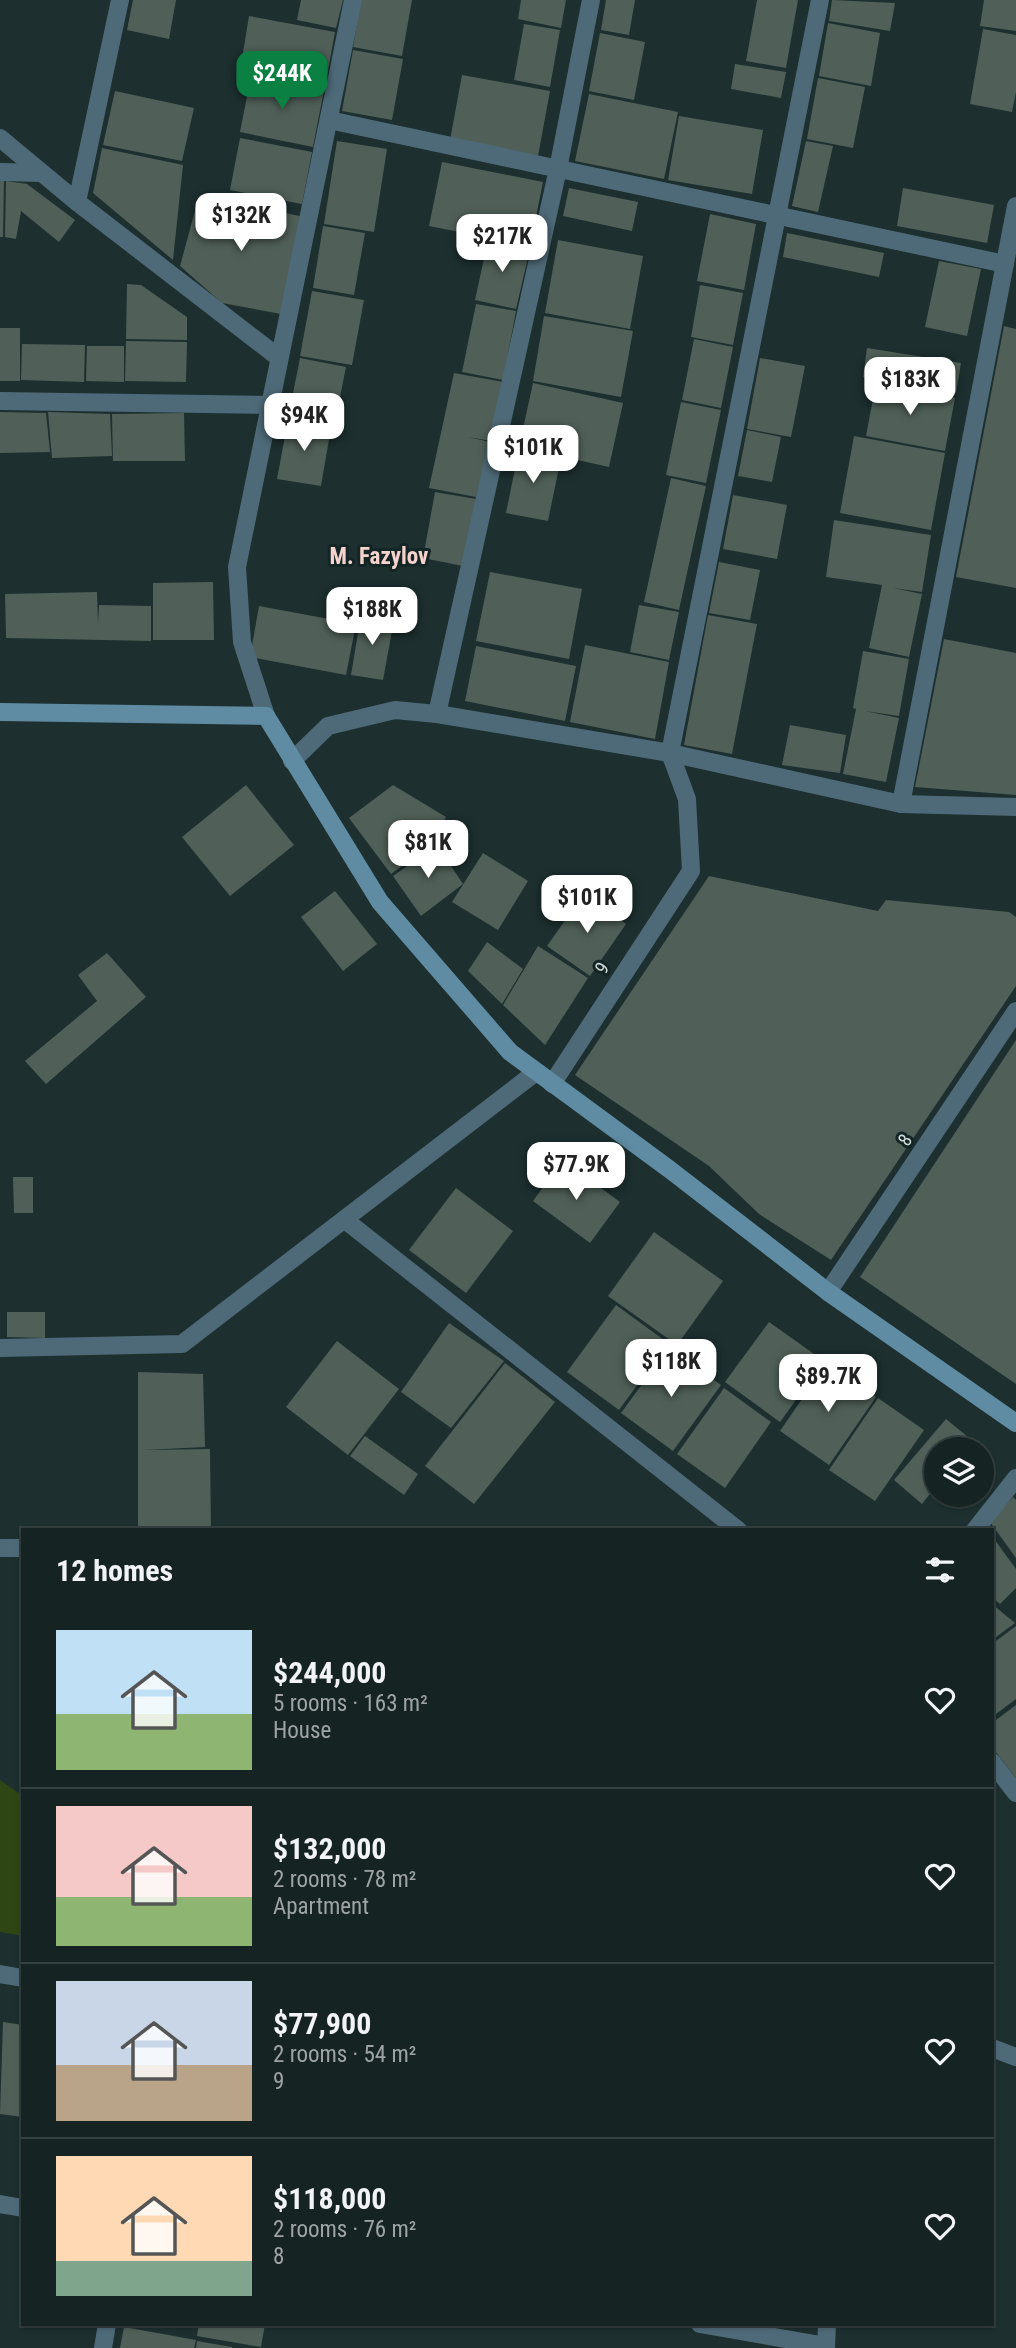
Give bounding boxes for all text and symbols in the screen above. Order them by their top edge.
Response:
pin: $244K [233,52,331,111]
text: $244K [252,60,312,87]
pin: $132K [192,194,290,253]
text: $132K [211,202,271,229]
pin: $217K [453,215,551,274]
text: $217K [472,223,532,250]
pin: $183K [861,358,959,417]
text: $183K [880,366,940,393]
pin: $94K [263,393,345,453]
text: $94K [280,402,328,429]
pin: $101K [484,426,582,485]
text: $101K [503,434,563,461]
district label: M. Fazylov [330,543,428,570]
pin: $188K [323,588,421,647]
text: $188K [342,596,402,623]
pin: $81K [387,820,469,880]
text: $81K [404,829,452,856]
pin: $101K [538,876,636,935]
text: $101K [557,884,617,911]
street label: 9 [590,958,614,978]
street label: 8 [893,1130,917,1150]
pin: $77.9K [519,1142,633,1202]
text: $77.9K [543,1151,609,1178]
pin: $118K [622,1340,720,1399]
text: $118K [641,1348,701,1375]
pin: $89.7K [771,1354,885,1414]
text: $89.7K [795,1363,861,1390]
map controls [924,1437,994,1507]
button: layers [924,1437,994,1507]
icon: filters [921,1551,959,1589]
text: 12 homes [56,1553,173,1588]
text: $244,000 [273,1655,386,1690]
icon: home [112,1658,196,1742]
icon: heart [921,1681,959,1719]
text: 5 rooms · 163 m² [273,1690,428,1717]
text: House [273,1717,331,1744]
text: $132,000 [273,1831,386,1866]
icon: home [112,1834,196,1918]
icon: heart [921,1857,959,1895]
text: 2 rooms · 78 m² [273,1866,416,1893]
text: Apartment [273,1893,369,1920]
text: $77,900 [273,2006,371,2041]
icon: home [112,2009,196,2093]
icon: heart [921,2032,959,2070]
text: 2 rooms · 54 m² [273,2041,416,2068]
text: 9 [273,2068,284,2095]
text: $118,000 [273,2181,386,2216]
icon: home [112,2184,196,2268]
icon: heart [921,2207,959,2245]
text: 2 rooms · 76 m² [273,2216,416,2243]
text: 8 [273,2243,284,2270]

